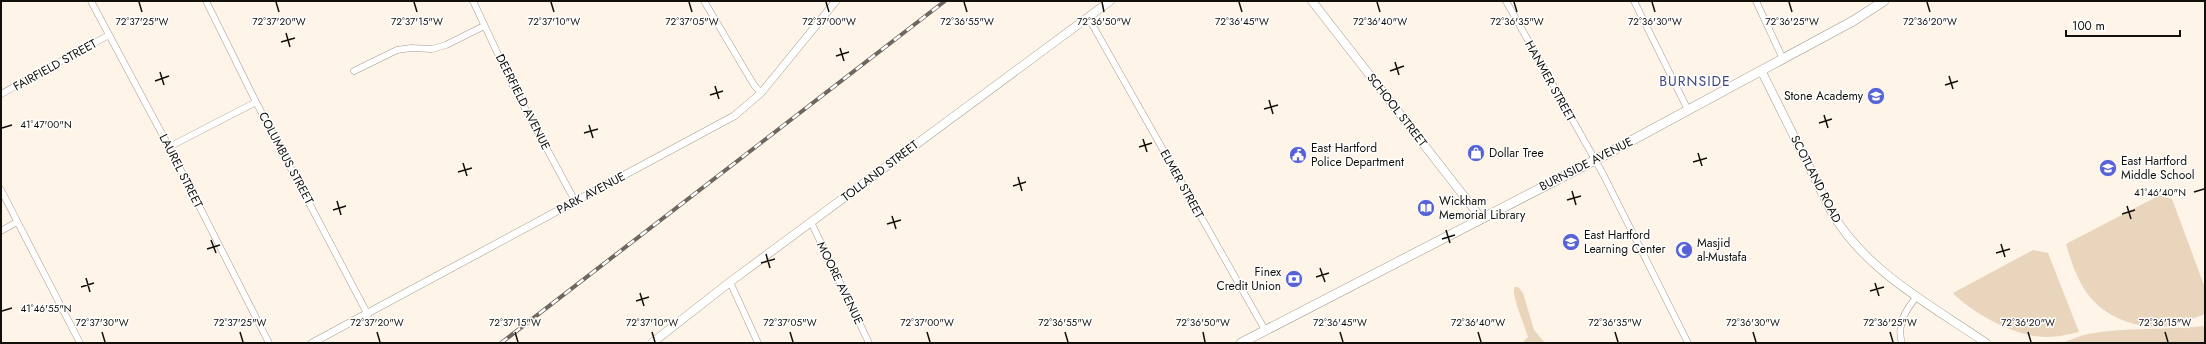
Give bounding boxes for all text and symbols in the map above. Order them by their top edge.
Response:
scale bar [2066,12,2180,38]
text: 72°37'25"W [115,14,169,29]
text: 72°37'20"W [252,14,306,29]
text: 72°37'15"W [391,14,443,29]
text: 72°37'10"W [528,14,580,29]
text: 72°37'05"W [665,14,719,29]
text: 72°37'00"W [802,14,856,29]
text: 72°36'55"W [940,14,994,29]
text: 72°36'50"W [1077,14,1131,29]
text: 72°36'45"W [1215,14,1269,29]
text: 72°36'40"W [1353,14,1407,29]
text: 72°36'35"W [1490,14,1544,29]
text: 72°36'30"W [1628,14,1682,29]
text: 72°36'25"W [1765,14,1819,29]
text: 72°36'20"W [1903,14,1957,29]
text: 100 m [2072,17,2105,35]
street label: FAIRFIELD STREET [10,34,100,95]
street label: HANMER STREET [1520,37,1580,125]
street label: DEERFIELD AVENUE [491,51,555,153]
street label: SCHOOL STREET [1363,69,1432,151]
district label: BURNSIDE [1659,71,1731,91]
school or university icon: Stone Academy [1866,86,1886,106]
place label: Stone Academy [1784,87,1864,105]
street label: COLUMBUS STREET [254,109,318,208]
text: 41°47'00"N [20,117,72,132]
street label: LAUREL STREET [155,131,208,212]
street label: SCOTLAND ROAD [1786,132,1846,226]
street label: BURNSIDE AVENUE [1536,133,1636,195]
street label: TOLLAND STREET [838,136,923,206]
place label: East Hartford Police Department [1311,139,1404,171]
shop icon: Dollar Tree [1466,143,1486,163]
place label: Dollar Tree [1489,144,1544,162]
public building icon: East Hartford Police Department [1288,145,1308,165]
street label: ELMER STREET [1156,146,1209,222]
place label: East Hartford Middle School [2121,152,2195,184]
school or university icon: East Hartford Middle School [2098,158,2118,178]
street label: PARK AVENUE [553,167,629,219]
text: 41°46'40"N [2134,185,2186,200]
place label: Wickham Memorial Library [1439,192,1526,224]
library icon: Wickham Memorial Library [1416,198,1436,218]
place label: East Hartford Learning Center [1584,226,1666,258]
school or university icon: East Hartford Learning Center [1561,232,1581,252]
place label: Masjid al-Mustafa [1697,234,1747,266]
street label: MOORE AVENUE [812,238,868,328]
mosque icon: Masjid al-Mustafa [1674,240,1694,260]
place label: Finex Credit Union [1216,263,1282,295]
bank icon: Finex Credit Union [1284,269,1304,289]
text: 41°46'55"N [20,301,72,316]
text: 72°37'30"W [75,315,129,330]
text: 72°37'25"W [213,315,267,330]
text: 72°37'20"W [350,315,404,330]
text: 72°37'15"W [489,315,541,330]
text: 72°37'10"W [626,315,678,330]
text: 72°37'05"W [763,315,817,330]
text: 72°37'00"W [900,315,954,330]
text: 72°36'55"W [1038,315,1092,330]
text: 72°36'50"W [1176,315,1230,330]
text: 72°36'45"W [1313,315,1367,330]
text: 72°36'40"W [1451,315,1505,330]
text: 72°36'35"W [1588,315,1642,330]
text: 72°36'30"W [1726,315,1780,330]
text: 72°36'25"W [1863,315,1917,330]
text: 72°36'20"W [2001,315,2055,330]
text: 72°36'15"W [2139,315,2191,330]

